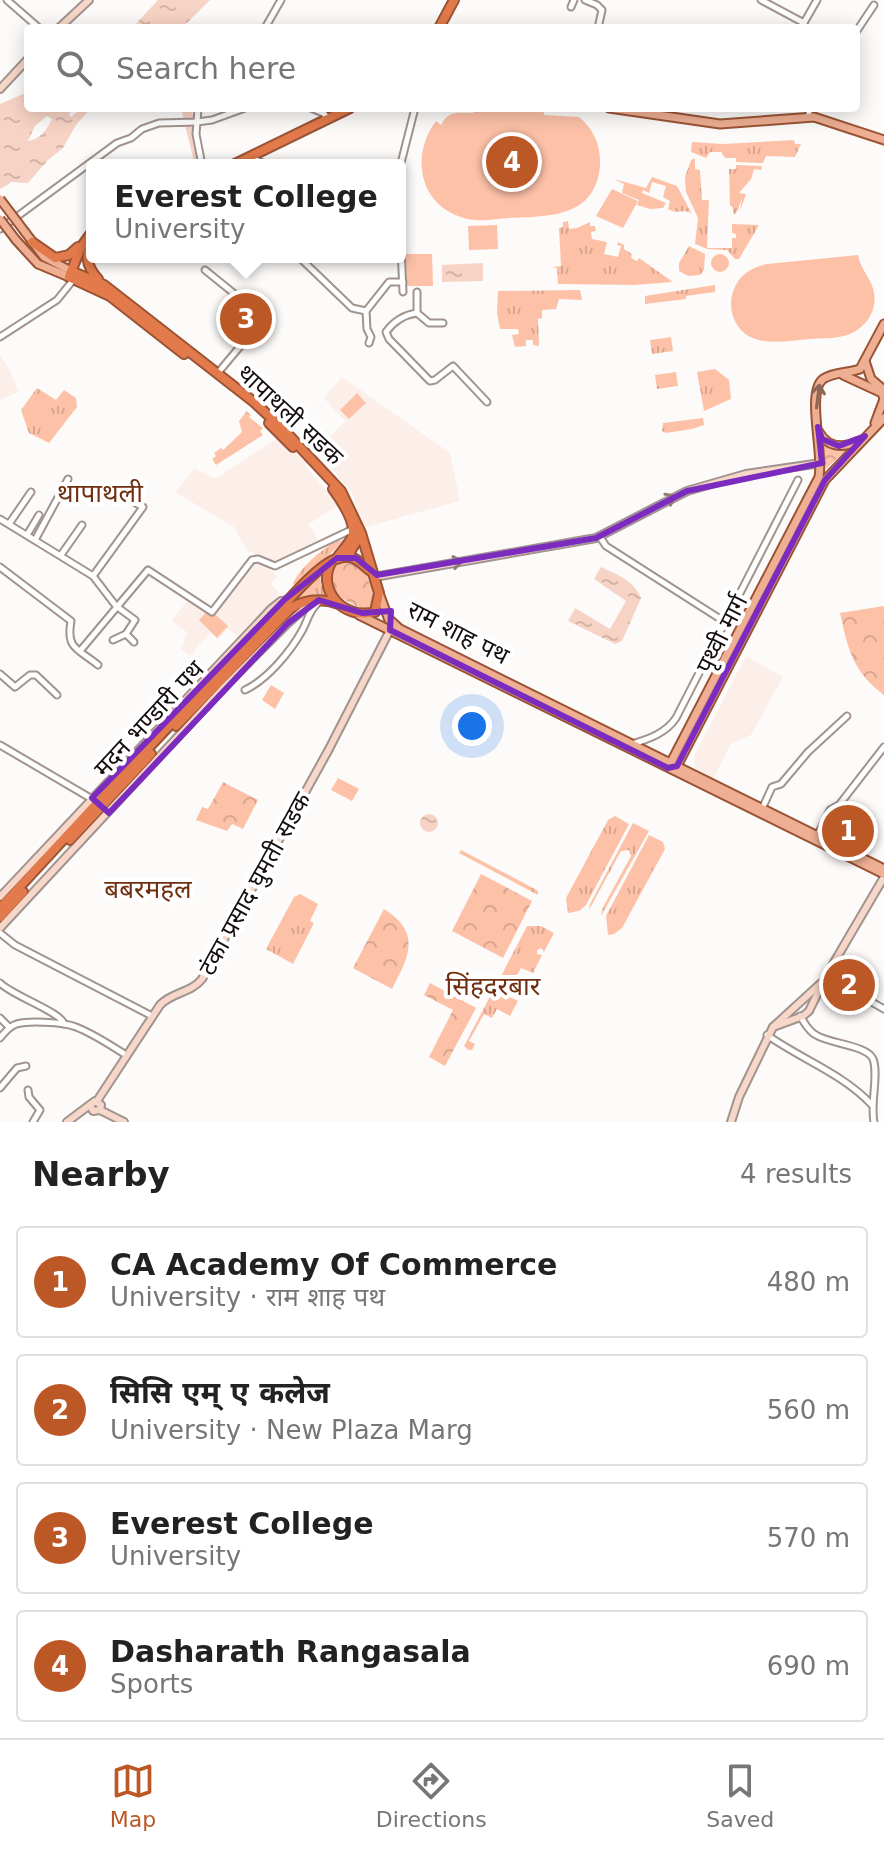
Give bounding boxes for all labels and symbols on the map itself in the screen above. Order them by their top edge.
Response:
pin: 4 [486,132,538,192]
pin: 3 [220,289,272,349]
street label: थापाथली सडक [231,359,349,471]
one-way arrow [811,384,826,410]
district label: थापाथली [57,478,144,508]
one-way arrow [652,493,676,508]
one-way arrow [438,555,463,570]
street label: पृथ्वी मार्ग [690,589,755,678]
street label: राम शाह पथ [403,596,514,671]
street label: मदन भण्डारी पथ [88,655,210,783]
your location [452,706,492,746]
street label: टंका प्रसाद घुमती सडक [193,787,318,981]
pin: 1 [822,801,874,861]
district label: बबरमहल [104,874,192,904]
pin: 2 [823,955,875,1015]
district label: सिंहदरबार [446,971,542,1001]

